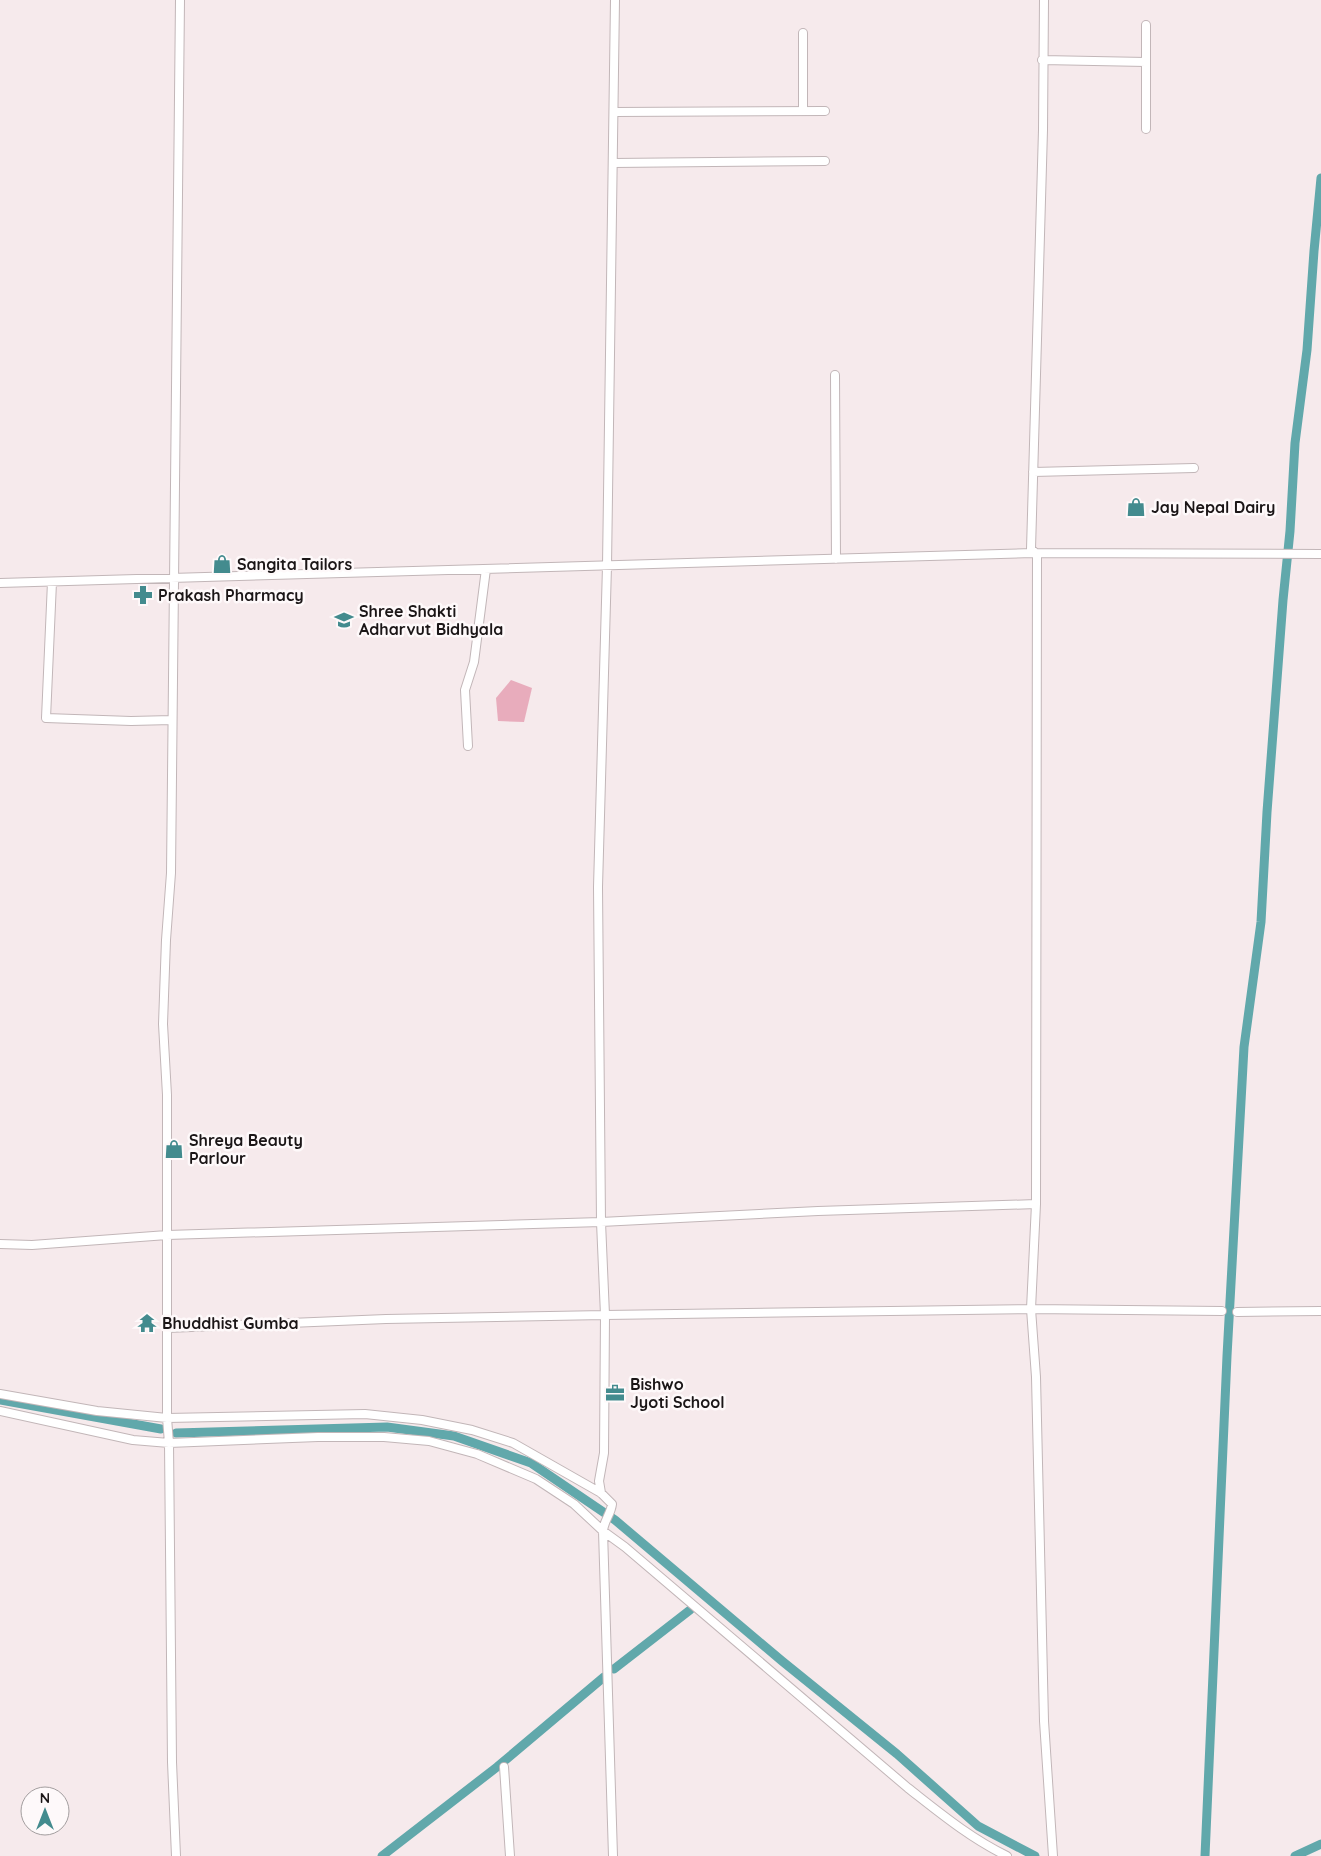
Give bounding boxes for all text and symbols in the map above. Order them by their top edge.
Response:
shop icon: Jay Nepal Dairy [1125,496,1147,518]
place label: Jay Nepal Dairy [1151,497,1275,517]
shop icon: Sangita Tailors [211,553,233,575]
place label: Sangita Tailors [237,554,353,574]
pharmacy icon: Prakash Pharmacy [132,584,154,606]
place label: Prakash Pharmacy [158,585,304,605]
place label: Shree Shakti Adharvut Bidhyala [359,601,503,639]
school or university icon: Shree Shakti Adharvut Bidhyala [333,609,355,631]
place label: Shreya Beauty Parlour [189,1130,303,1168]
shop icon: Shreya Beauty Parlour [163,1138,185,1160]
temple icon: Bhuddhist Gumba [136,1312,158,1334]
place label: Bhuddhist Gumba [162,1313,299,1333]
place label: Bishwo Jyoti School [630,1374,724,1412]
office icon: Bishwo Jyoti School [604,1382,626,1404]
north arrow [20,1786,70,1836]
text: N [40,1789,50,1807]

